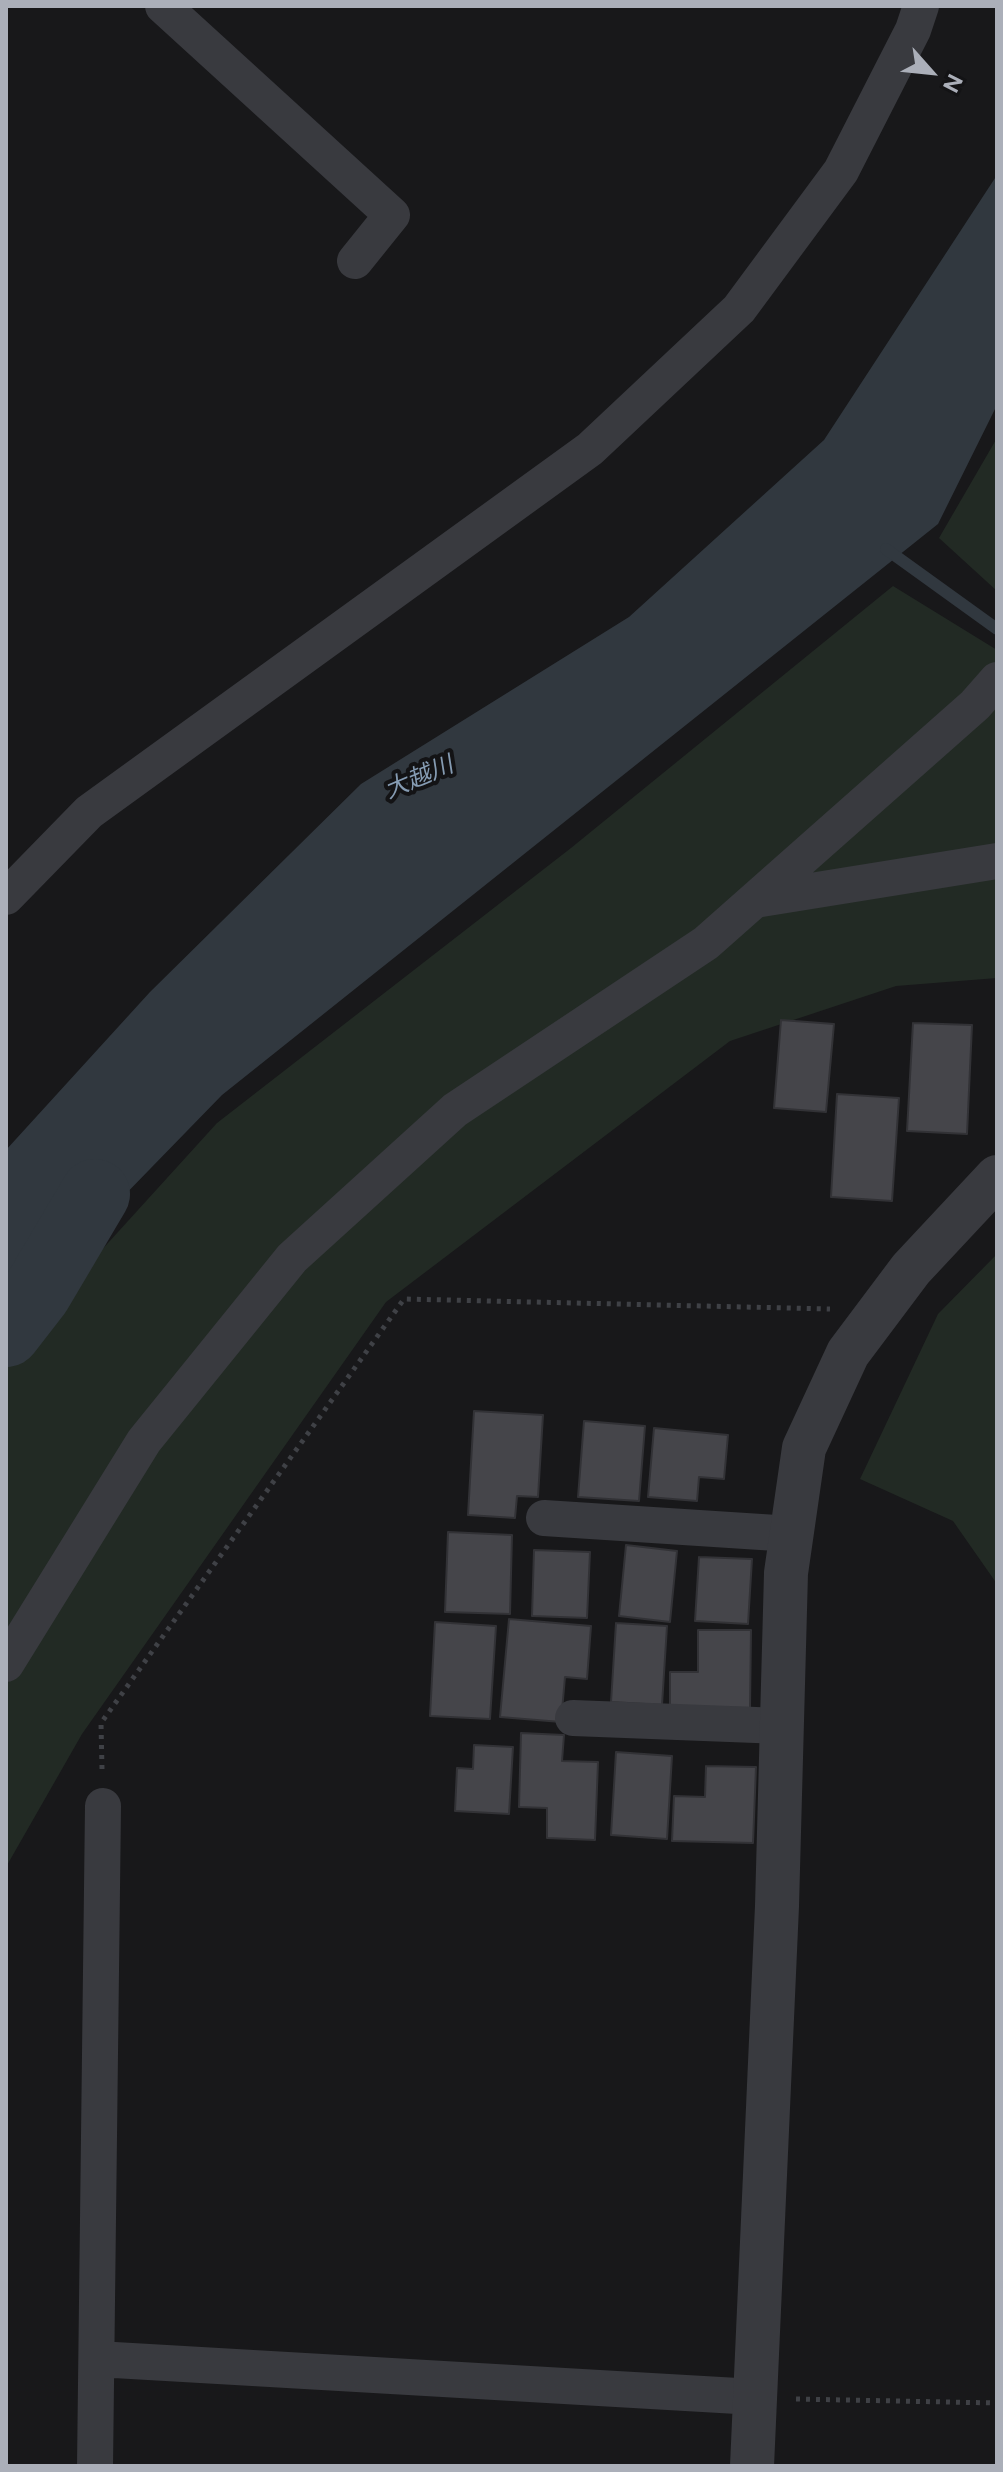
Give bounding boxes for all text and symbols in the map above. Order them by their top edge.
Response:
north arrow [891,32,971,112]
text: N [937,69,969,97]
water label: 大越川 [380,751,458,805]

